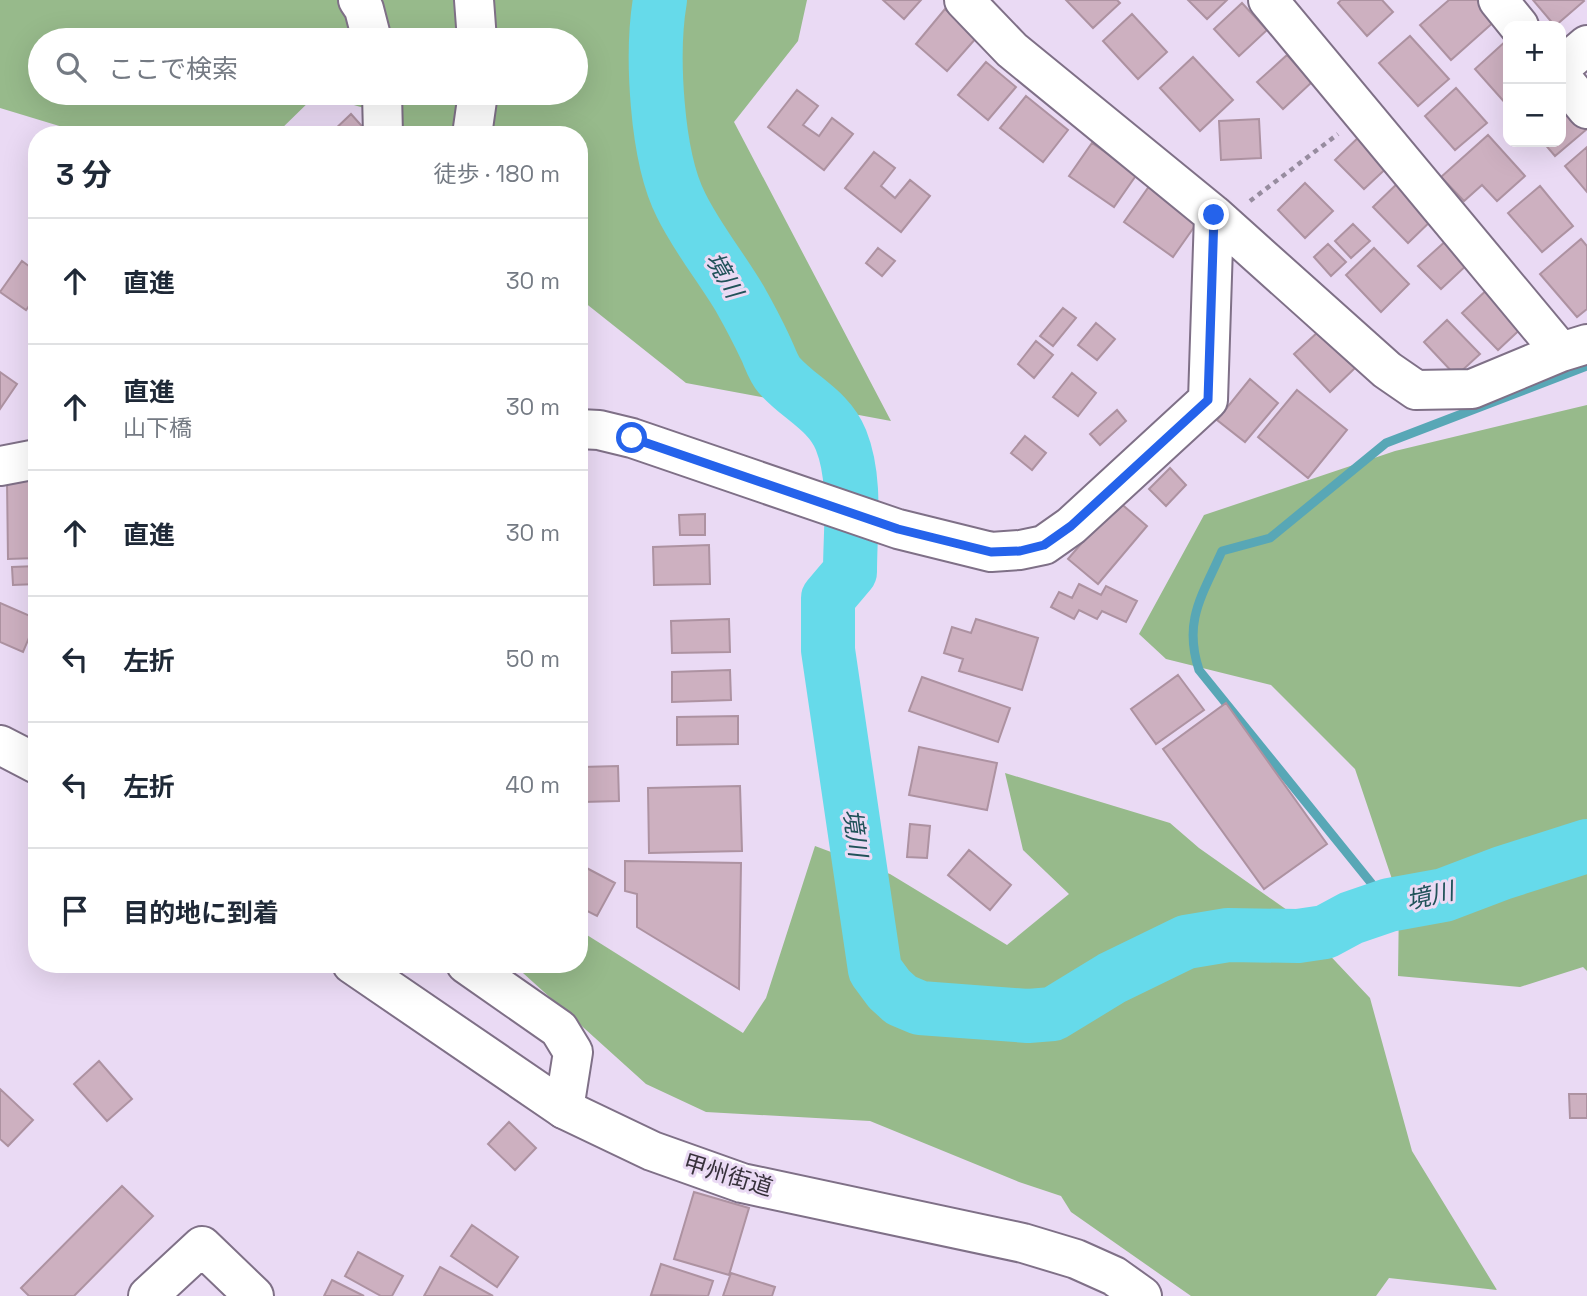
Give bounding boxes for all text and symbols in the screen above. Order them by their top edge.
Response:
map controls [1503,21,1566,147]
button: + [1503,21,1566,84]
search box [28,28,588,105]
icon: search [52,48,90,86]
text: ここで検索 [108,52,238,86]
button: − [1503,84,1566,147]
text: 3 分 [56,155,112,194]
text: 徒歩 · 180 m [434,159,560,189]
route end [1198,199,1229,230]
water label: 境川 [699,246,751,306]
icon: ahead [56,262,94,300]
text: 直進 [123,266,175,300]
text: 30 m [506,266,560,296]
text: 直進 [123,375,175,409]
icon: ahead [56,388,94,426]
text: 30 m [506,392,560,422]
text: 山下橋 [123,413,192,443]
route start [616,422,647,453]
icon: ahead [56,514,94,552]
text: 直進 [123,518,175,552]
text: 30 m [506,518,560,548]
icon: left [56,640,94,678]
text: 左折 [123,644,175,678]
text: 50 m [506,644,560,674]
icon: left [56,766,94,804]
text: 左折 [123,770,175,804]
text: 40 m [505,770,560,800]
water label: 境川 [837,807,875,862]
water label: 境川 [1403,874,1460,916]
icon: arrive [56,892,94,930]
text: 目的地に到着 [123,896,279,930]
street label: 甲州街道 [680,1147,776,1203]

